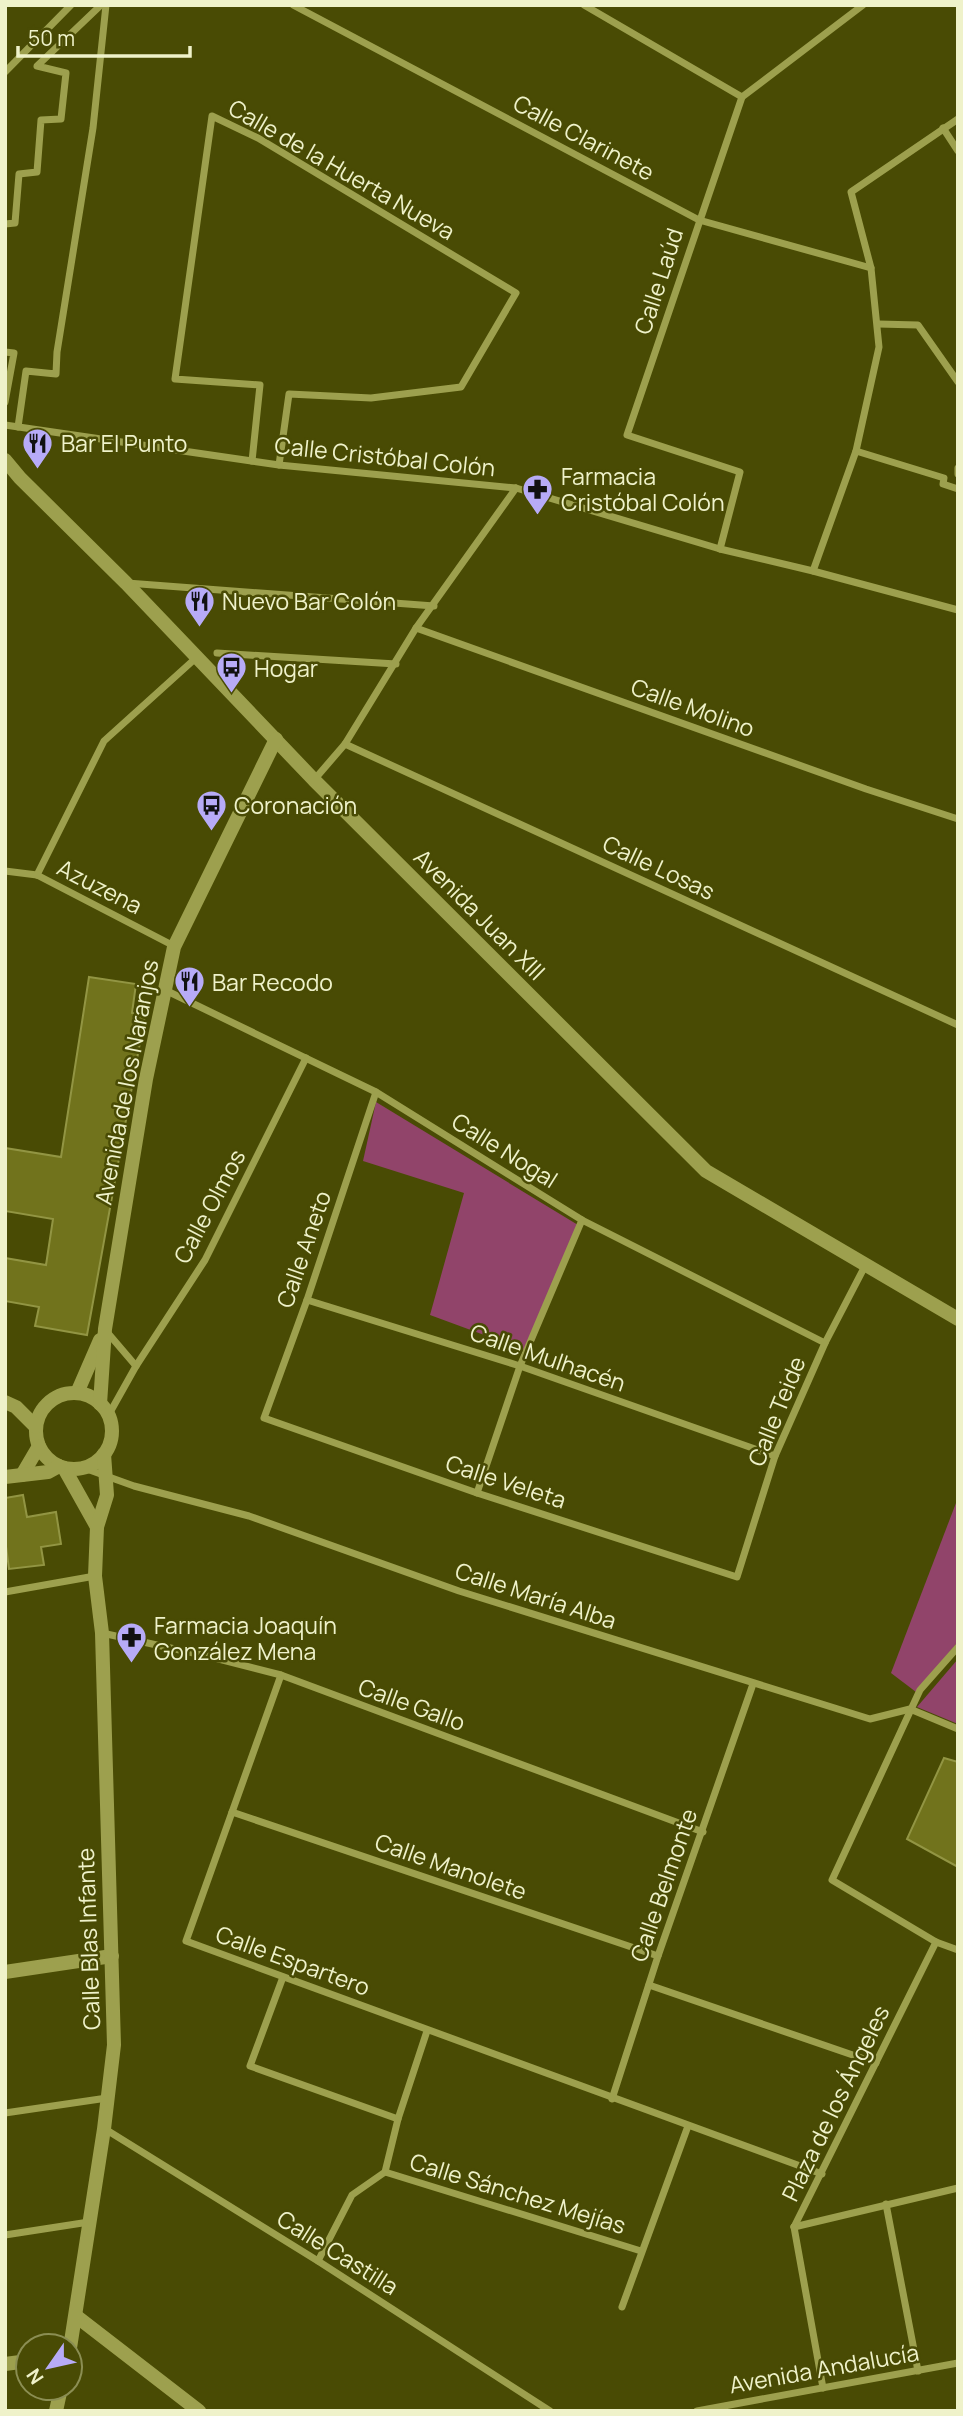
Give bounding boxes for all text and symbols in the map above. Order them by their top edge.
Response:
scale bar [18,14,189,58]
text: 50 m [28,24,75,52]
street label: Calle Clarinete [508,86,660,188]
street label: Calle de la Huerta Nueva [223,91,461,247]
street label: Calle Laúd [626,224,690,338]
restaurant icon: Bar El Punto [21,426,55,470]
place label: Bar El Punto [61,427,187,459]
street label: Calle Cristóbal Colón [273,429,497,483]
place label: Farmacia Cristóbal Colón [561,460,725,518]
pharmacy icon: Farmacia Cristóbal Colón [521,472,555,516]
restaurant icon: Nuevo Bar Colón [182,584,216,628]
place label: Nuevo Bar Colón [222,585,396,617]
bus stop icon: Hogar [214,651,248,695]
place label: Hogar [254,652,318,684]
street label: Calle Molino [627,670,759,744]
bus stop icon: Coronación [194,788,228,832]
place label: Coronación [234,789,357,821]
street label: Calle Losas [598,827,720,907]
street label: Avenida Juan XIII [407,841,553,987]
street label: Azuzena [52,851,148,921]
street label: Avenida de los Naranjos [87,957,165,1207]
restaurant icon: Bar Recodo [172,965,206,1009]
place label: Bar Recodo [212,966,333,998]
street label: Calle Nogal [446,1105,564,1195]
street label: Calle Olmos [166,1143,252,1269]
street label: Calle Aneto [268,1186,338,1312]
street label: Calle Mulhacén [466,1315,630,1399]
street label: Calle Teide [739,1351,813,1471]
street label: Calle Veleta [442,1447,570,1515]
street label: Calle María Alba [451,1554,621,1636]
place label: Farmacia Joaquín González Mena [154,1609,337,1667]
pharmacy icon: Farmacia Joaquín González Mena [114,1621,148,1665]
street label: Calle Gallo [354,1670,470,1738]
street label: Calle Belmonte [622,1804,704,1966]
street label: Calle Manolete [371,1825,531,1907]
street label: Calle Blas Infante [69,1847,107,2031]
street label: Calle Espartero [212,1917,374,2003]
street label: Plaza de los Ángeles [774,2000,896,2206]
street label: Calle Sánchez Mejías [406,2145,630,2241]
street label: Calle Castilla [271,2202,405,2302]
north arrow [14,2332,84,2402]
street label: Avenida Andalucía [727,2336,921,2400]
text: N [20,2364,50,2389]

